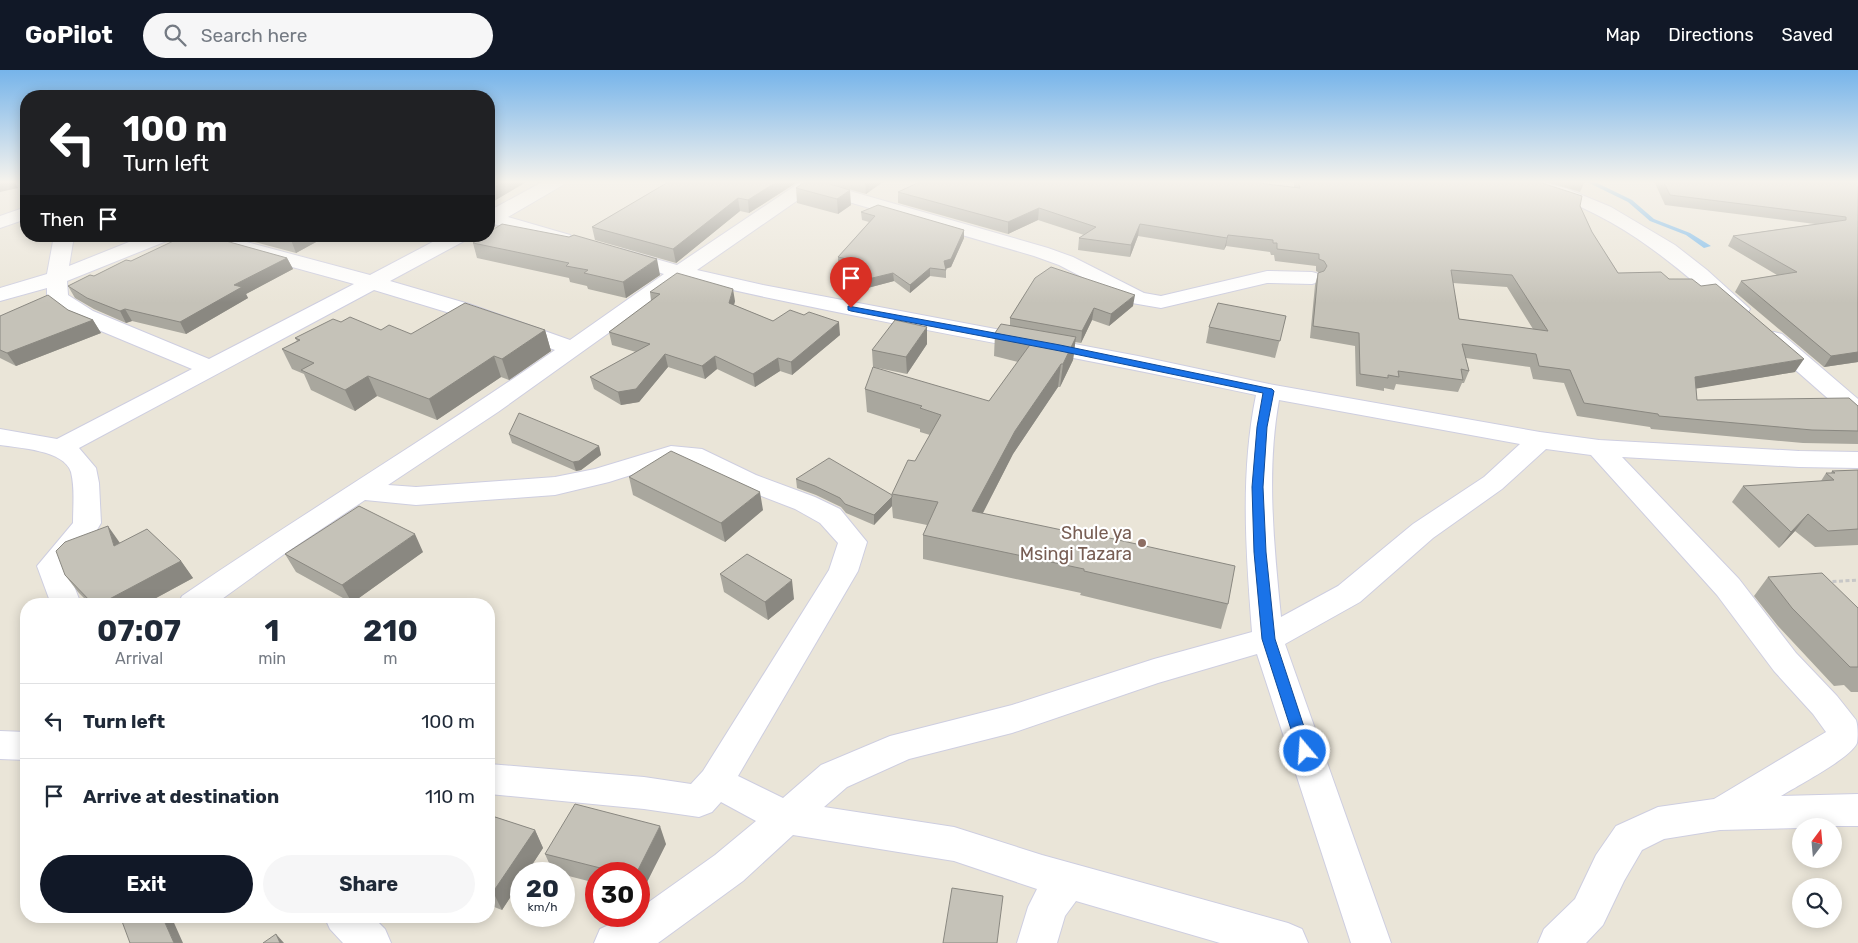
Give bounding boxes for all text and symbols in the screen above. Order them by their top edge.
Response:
search box [143,13,493,58]
text: GoPilot [25,21,113,49]
icon: search [161,21,189,49]
text: Search here [201,24,307,47]
text: Map [1605,24,1640,46]
text: Directions [1668,24,1754,46]
text: Saved [1782,24,1833,46]
text: 100 m [123,108,228,150]
icon: left [40,110,105,175]
text: Turn left [123,150,209,177]
icon: arrive [94,205,122,233]
text: Then [40,208,84,231]
pin [830,257,872,308]
icon: arrive [837,264,865,292]
place label: Shule ya Msingi Tazara [1020,522,1132,565]
marker: Shule ya Msingi Tazara [1136,537,1148,549]
text: 07:07 [97,613,181,649]
text: 1 [265,613,280,649]
text: 210 [363,613,418,649]
text: Arrival [115,649,163,668]
text: min [258,649,286,668]
text: m [383,649,398,668]
icon: left [40,707,68,735]
text: Turn left [83,710,165,733]
text: 100 m [421,710,475,733]
position arrow [1278,724,1330,776]
icon: arrive [40,782,68,810]
text: Arrive at destination [83,785,279,808]
text: 110 m [425,785,475,808]
north arrow [1792,818,1842,868]
map controls [1792,818,1842,928]
button: Exit [40,855,253,913]
button: Share [263,855,475,913]
speed limit sign: 30 [585,862,650,927]
text: 20 [526,874,559,903]
button: search [1792,878,1842,928]
text: km/h [528,900,557,914]

